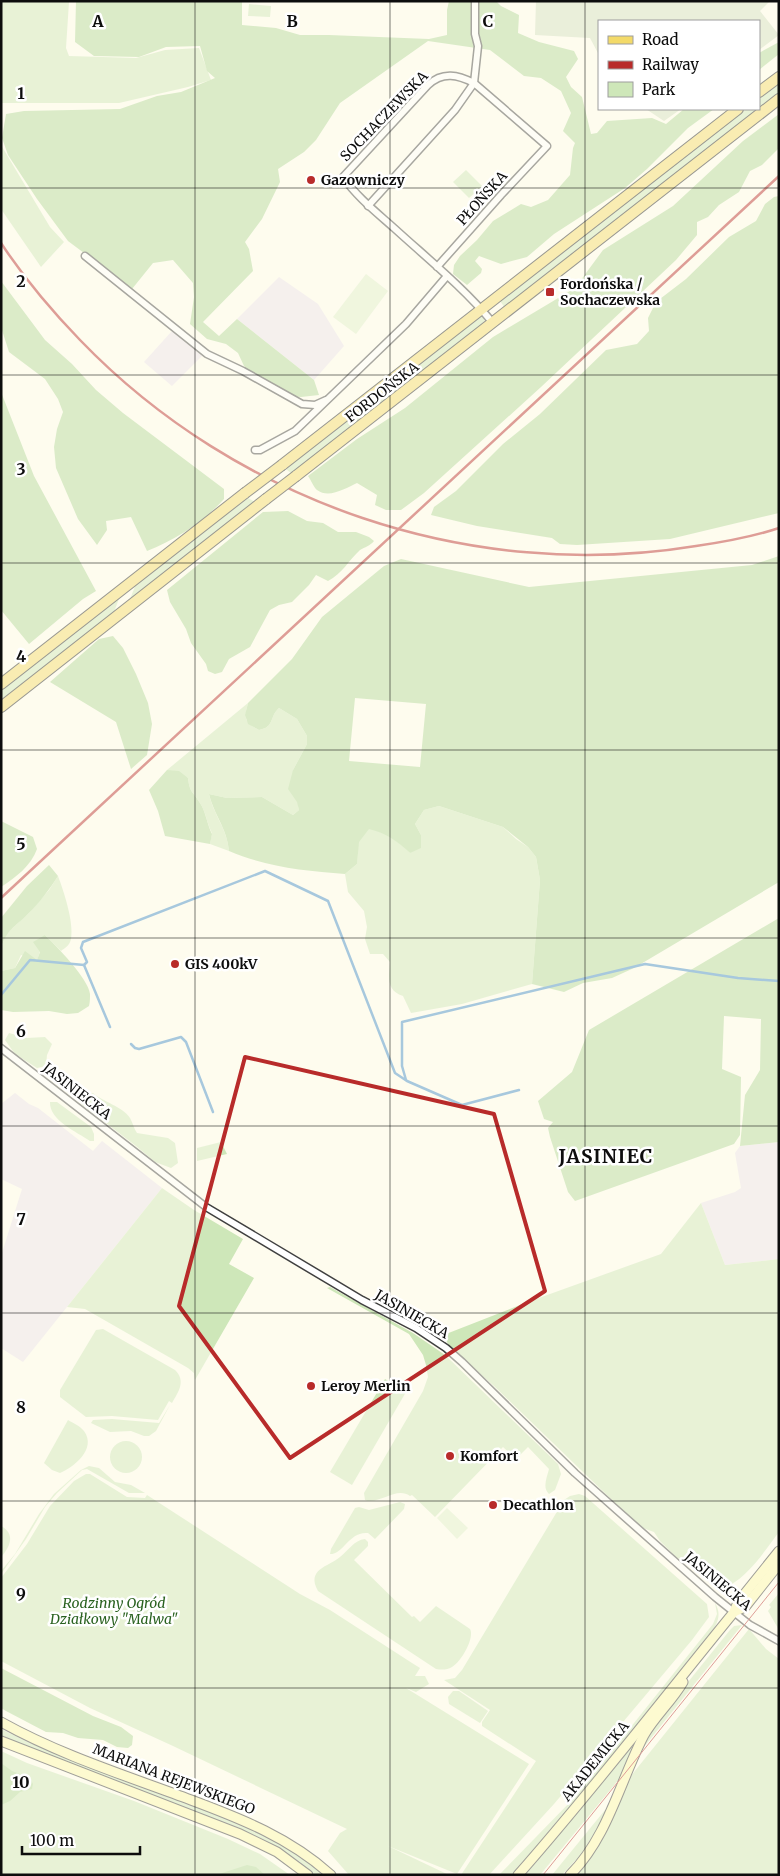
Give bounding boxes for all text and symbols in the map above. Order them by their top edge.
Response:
text: A [91,11,104,31]
text: B [286,11,298,31]
text: C [483,11,493,31]
legend [598,20,760,110]
text: Road [642,30,678,49]
text: Railway [642,55,699,74]
street label: SOCHACZEWSKA [336,67,432,165]
text: Park [642,80,676,99]
text: 1 [17,83,25,103]
street label: PŁOŃSKA [453,167,511,229]
place label: Gazowniczy [321,171,405,189]
marker: Gazowniczy [305,174,317,186]
text: 2 [16,271,26,291]
place label: Fordońska / Sochaczewska [560,275,660,309]
marker: Fordońska / Sochaczewska [544,286,556,298]
street label: FORDOŃSKA [342,358,422,426]
text: 3 [16,459,26,479]
text: 4 [16,646,26,666]
text: 5 [16,834,26,854]
place label: GIS 400kV [185,955,258,973]
marker: GIS 400kV [169,958,181,970]
text: 6 [16,1021,26,1041]
street label: JASINIECKA [38,1058,115,1124]
district label: JASINIEC [558,1144,653,1168]
text: 7 [16,1209,26,1229]
street label: JASINIECKA [371,1285,452,1342]
place label: Leroy Merlin [321,1377,411,1395]
marker: Leroy Merlin [305,1380,317,1392]
text: 8 [16,1397,26,1417]
place label: Komfort [460,1447,519,1465]
marker: Komfort [444,1450,456,1462]
place label: Decathlon [503,1496,574,1514]
marker: Decathlon [487,1499,499,1511]
street label: JASINIECKA [680,1547,755,1615]
text: 9 [16,1584,26,1604]
park label: Rodzinny Ogród Działkowy "Malwa" [49,1594,178,1628]
street label: AKADEMICKA [557,1717,633,1806]
street label: MARIANA REJEWSKIEGO [90,1740,258,1818]
text: 10 [12,1772,30,1792]
scale bar [22,1824,140,1856]
text: 100 m [30,1831,74,1850]

